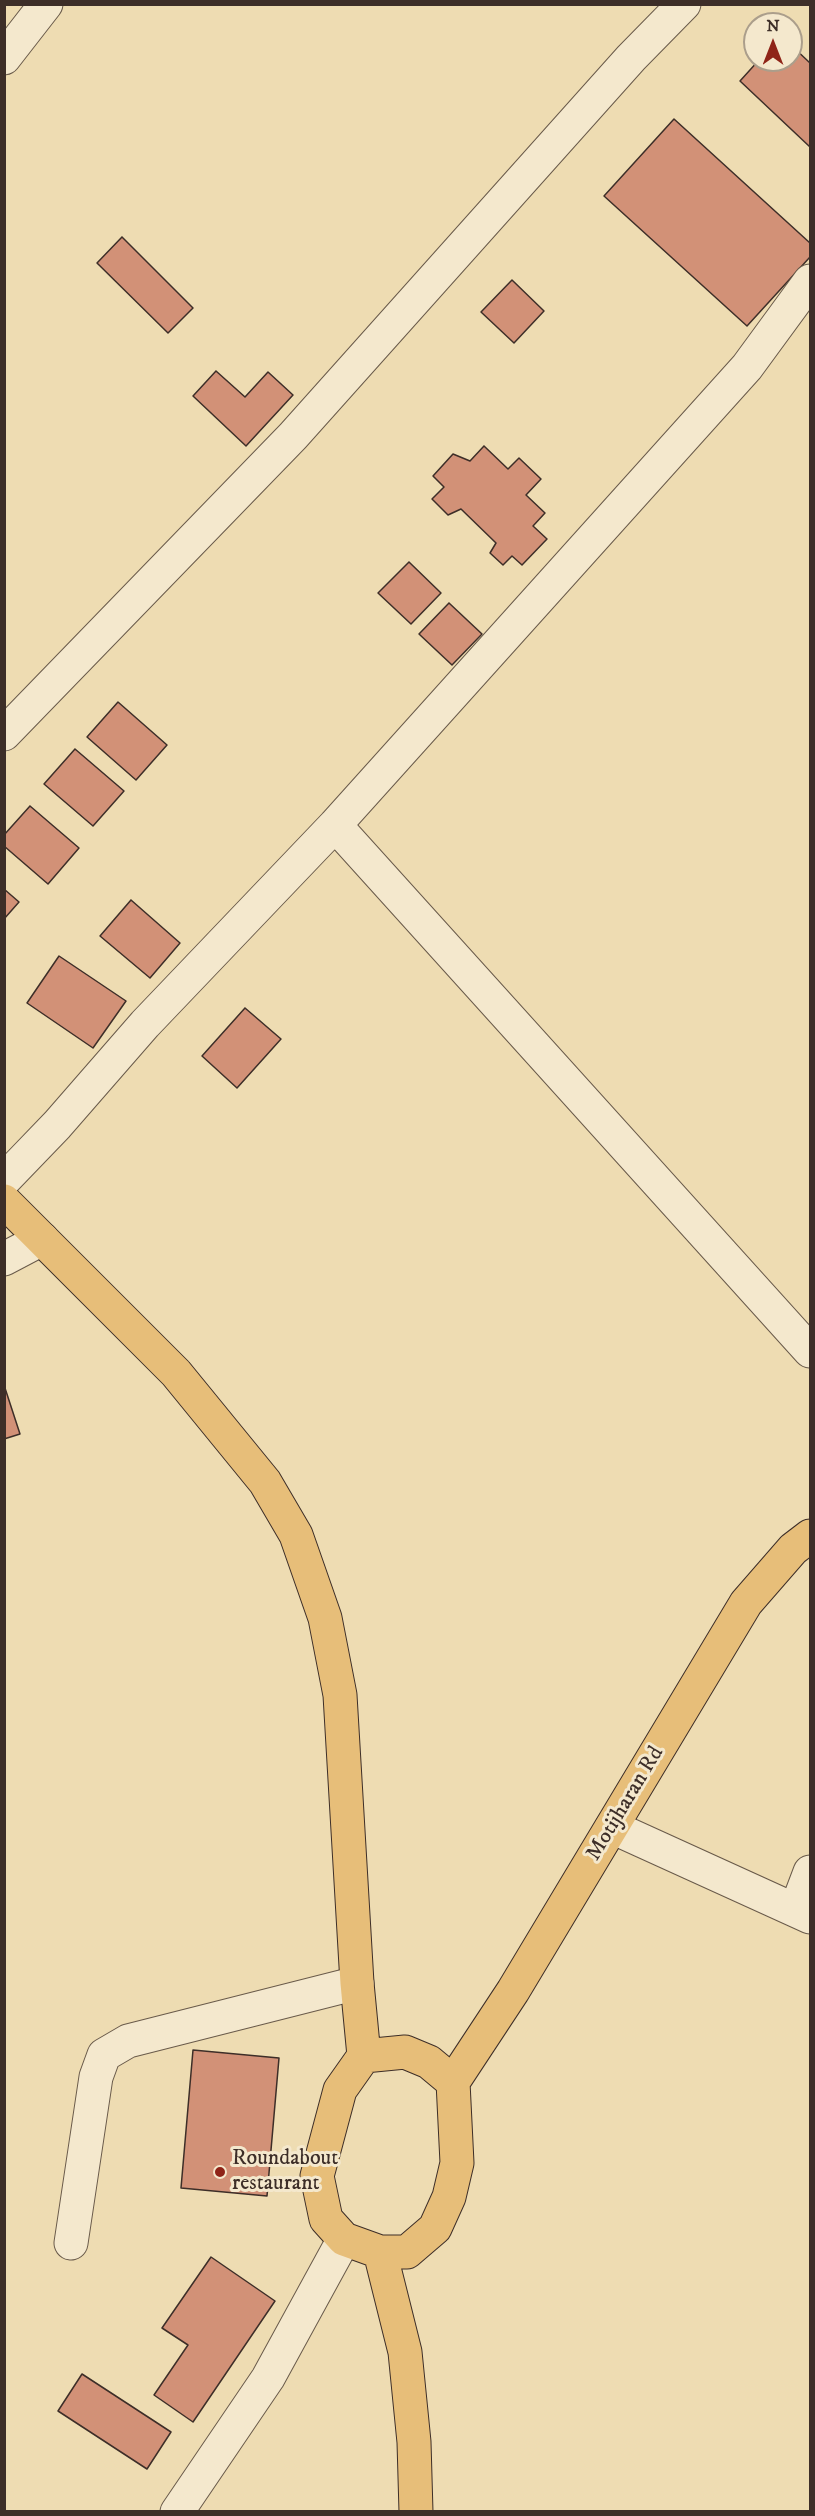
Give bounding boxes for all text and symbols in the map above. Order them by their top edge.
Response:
north arrow [743,12,803,72]
text: N [766,16,780,36]
street label: Motijharan Rd [582,1742,670,1866]
place label: Roundabout restaurant [232,2146,338,2198]
marker: Roundabout restaurant [213,2165,227,2179]

